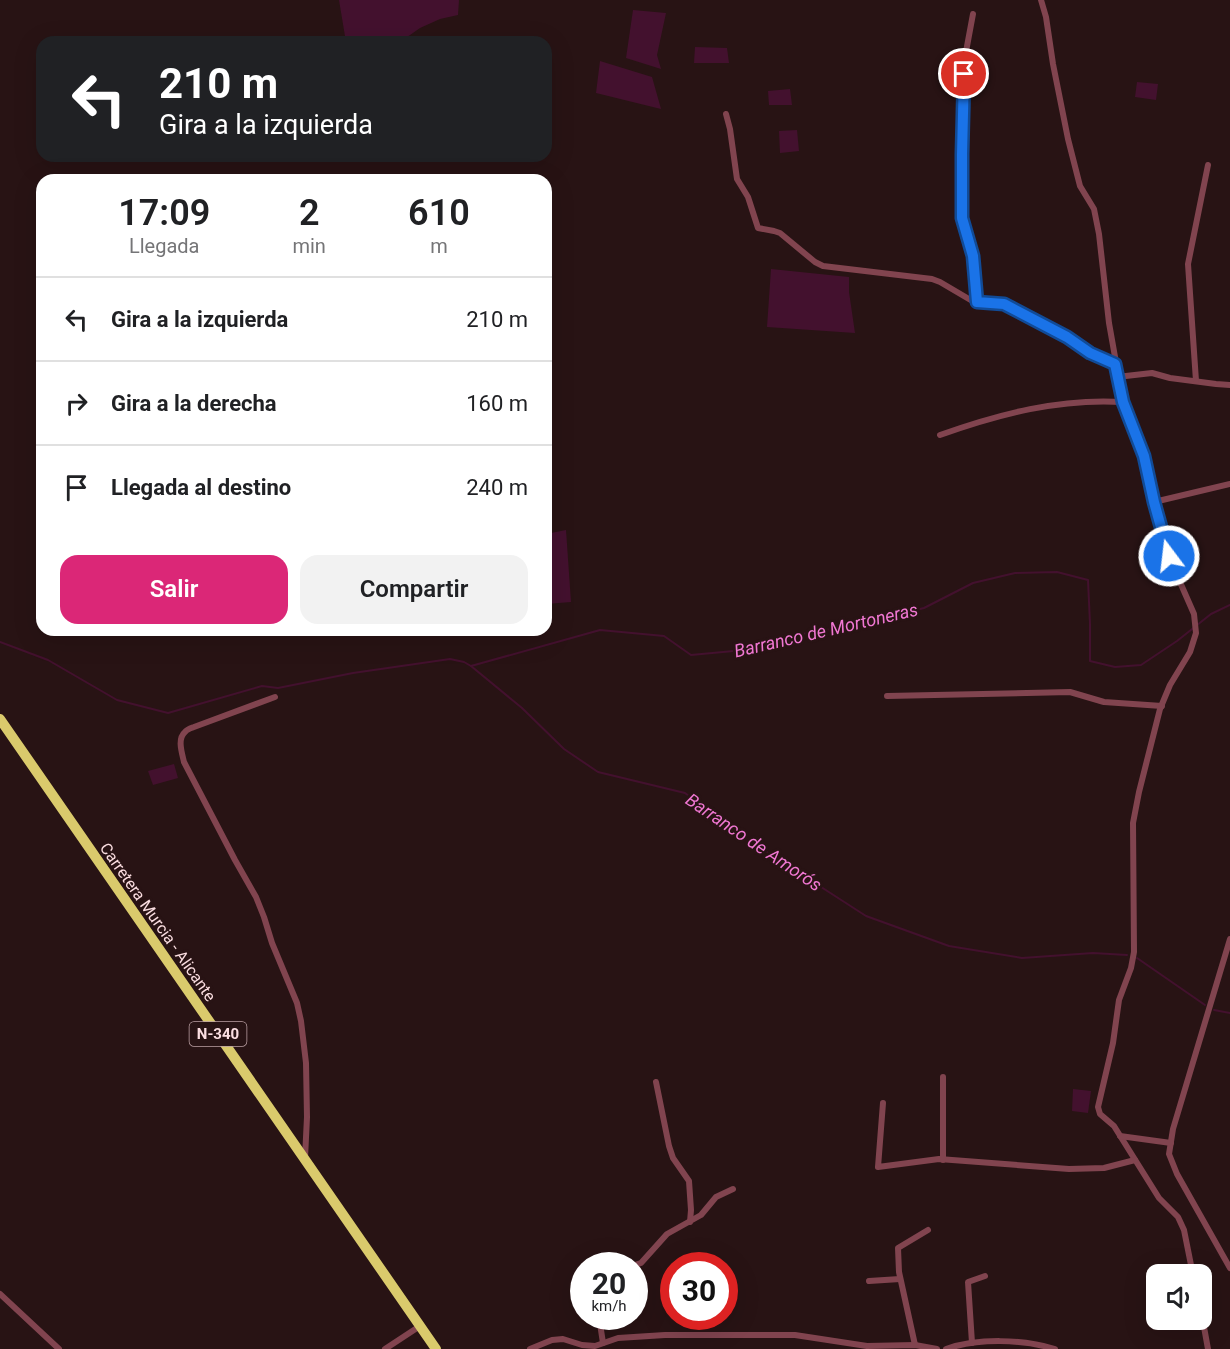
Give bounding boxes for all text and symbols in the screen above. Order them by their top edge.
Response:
pin [938,48,989,99]
icon: arrive [947,57,980,90]
text: 210 m [159,59,278,108]
icon: left [60,60,138,138]
text: Gira a la izquierda [159,109,373,141]
text: 17:09 [118,192,210,234]
text: 2 [299,192,319,234]
text: 610 [408,192,470,234]
text: Llegada [129,234,199,258]
text: min [292,234,326,258]
text: m [430,234,448,258]
icon: left [60,303,93,336]
text: Gira a la izquierda [111,307,288,332]
text: 210 m [466,307,528,332]
icon: right [60,387,93,420]
text: Gira a la derecha [111,391,277,416]
text: 160 m [466,391,528,416]
icon: arrive [60,471,93,504]
text: Llegada al destino [111,475,291,500]
text: 240 m [466,475,528,500]
position arrow [1137,524,1201,588]
button: Salir [60,555,288,624]
button: Compartir [300,555,528,624]
water label: Barranco de Mortoneras [732,599,920,661]
water label: Barranco de Amorós [682,789,826,895]
street label: Carretera Murcia - Alicante [96,839,220,1005]
road number: N-340 [190,1022,246,1046]
speed limit sign: 30 [660,1252,738,1330]
map controls [1146,1264,1212,1330]
button: sound [1146,1264,1212,1330]
text: 20 [592,1266,626,1301]
text: km/h [591,1297,627,1315]

